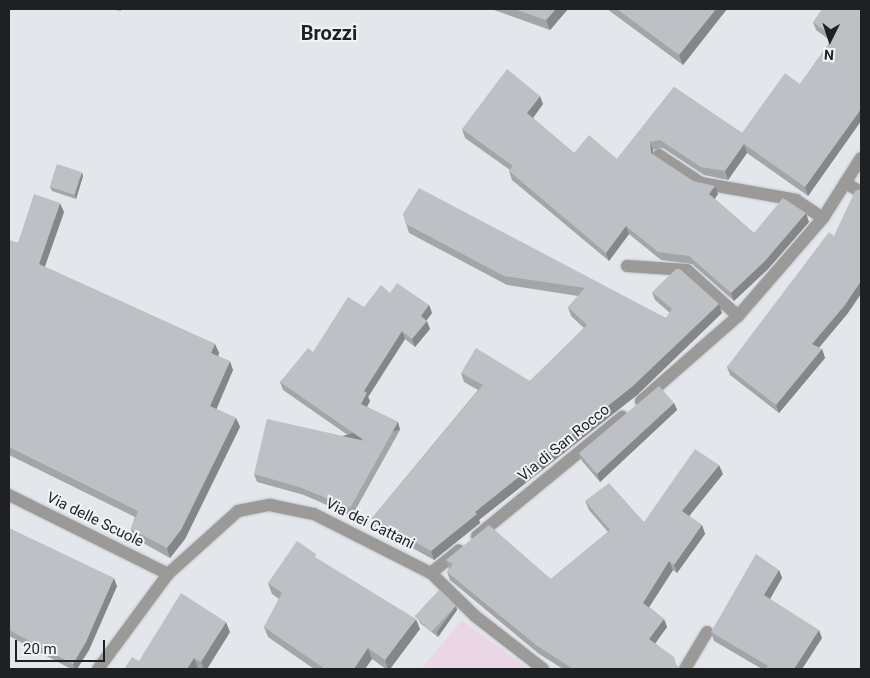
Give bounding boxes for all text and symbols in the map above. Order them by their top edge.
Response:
north arrow [805,15,855,65]
district label: Brozzi [301,21,357,45]
text: N [823,47,834,63]
street label: Via di San Rocco [515,401,613,485]
street label: Via delle Scuole [44,489,146,551]
street label: Via dei Cattani [323,495,417,553]
scale bar [18,630,108,662]
text: 20 m [23,640,57,658]

